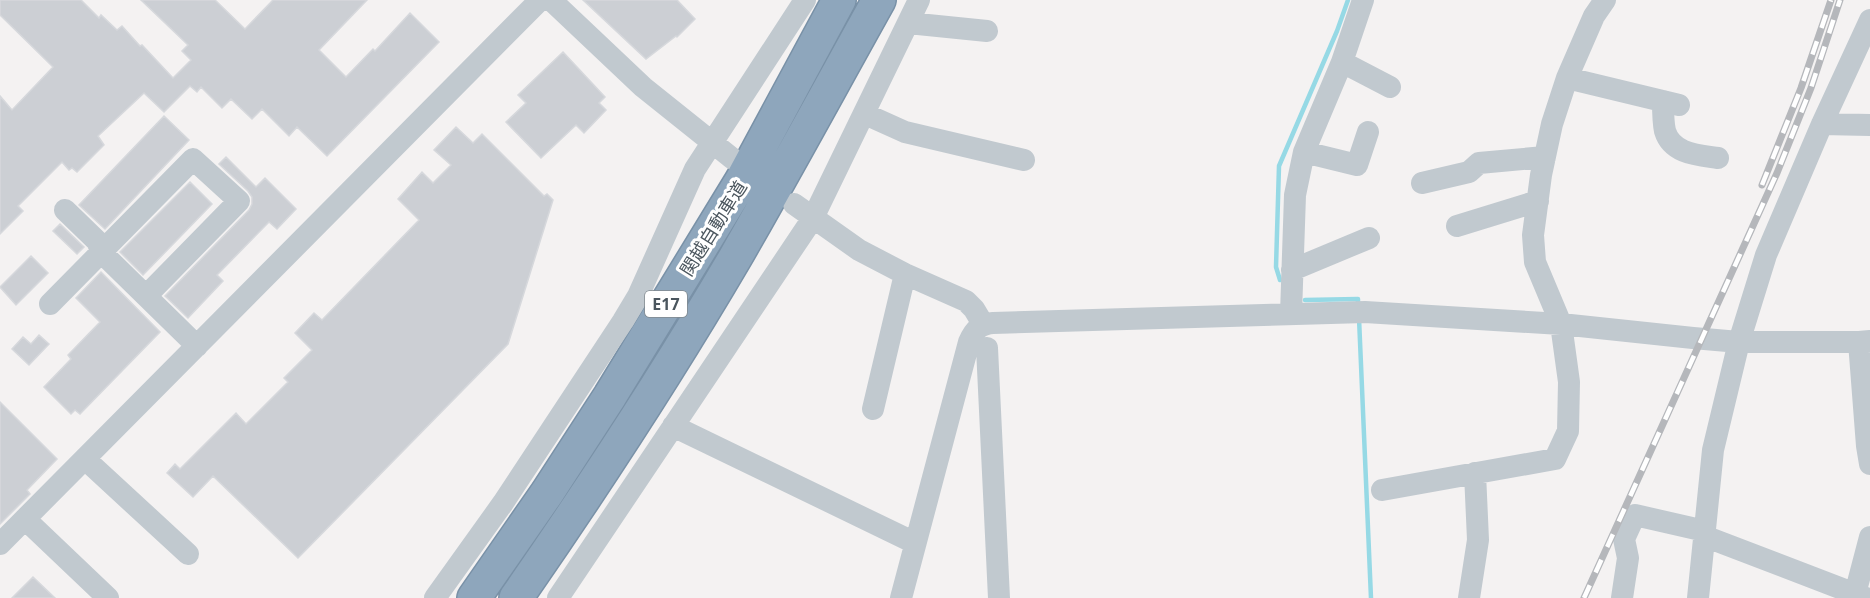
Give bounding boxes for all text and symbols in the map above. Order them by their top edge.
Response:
street label: 関越自動車道 [674,176,752,280]
road number: E17 [645,291,687,317]

